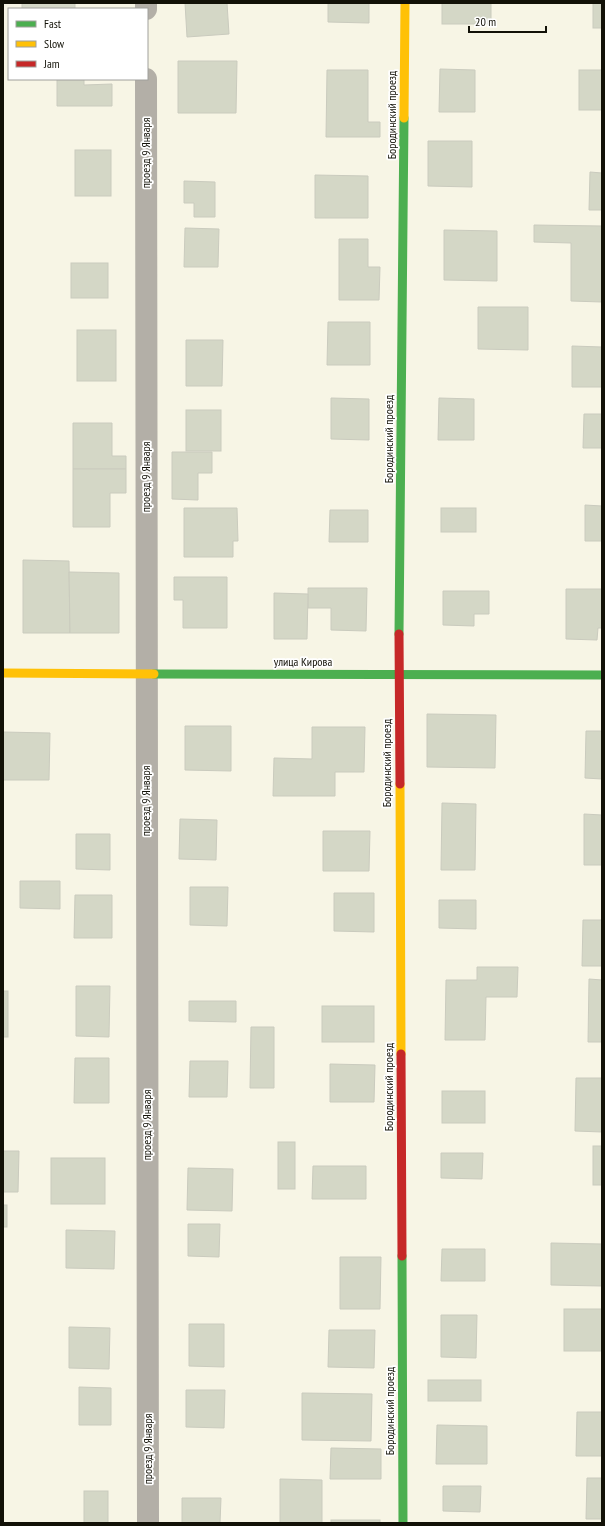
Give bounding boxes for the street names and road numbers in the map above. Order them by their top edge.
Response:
street label: Бородинский проезд [384,70,399,159]
street label: проезд 9 Января [138,117,153,188]
street label: Бородинский проезд [381,394,396,483]
street label: проезд 9 Января [138,441,153,512]
street label: улица Кирова [274,654,332,669]
street label: Бородинский проезд [379,718,394,807]
street label: проезд 9 Января [138,765,153,836]
street label: Бородинский проезд [381,1042,396,1131]
street label: проезд 9 Января [139,1089,154,1160]
street label: Бородинский проезд [382,1366,397,1455]
street label: проезд 9 Января [140,1413,155,1484]

